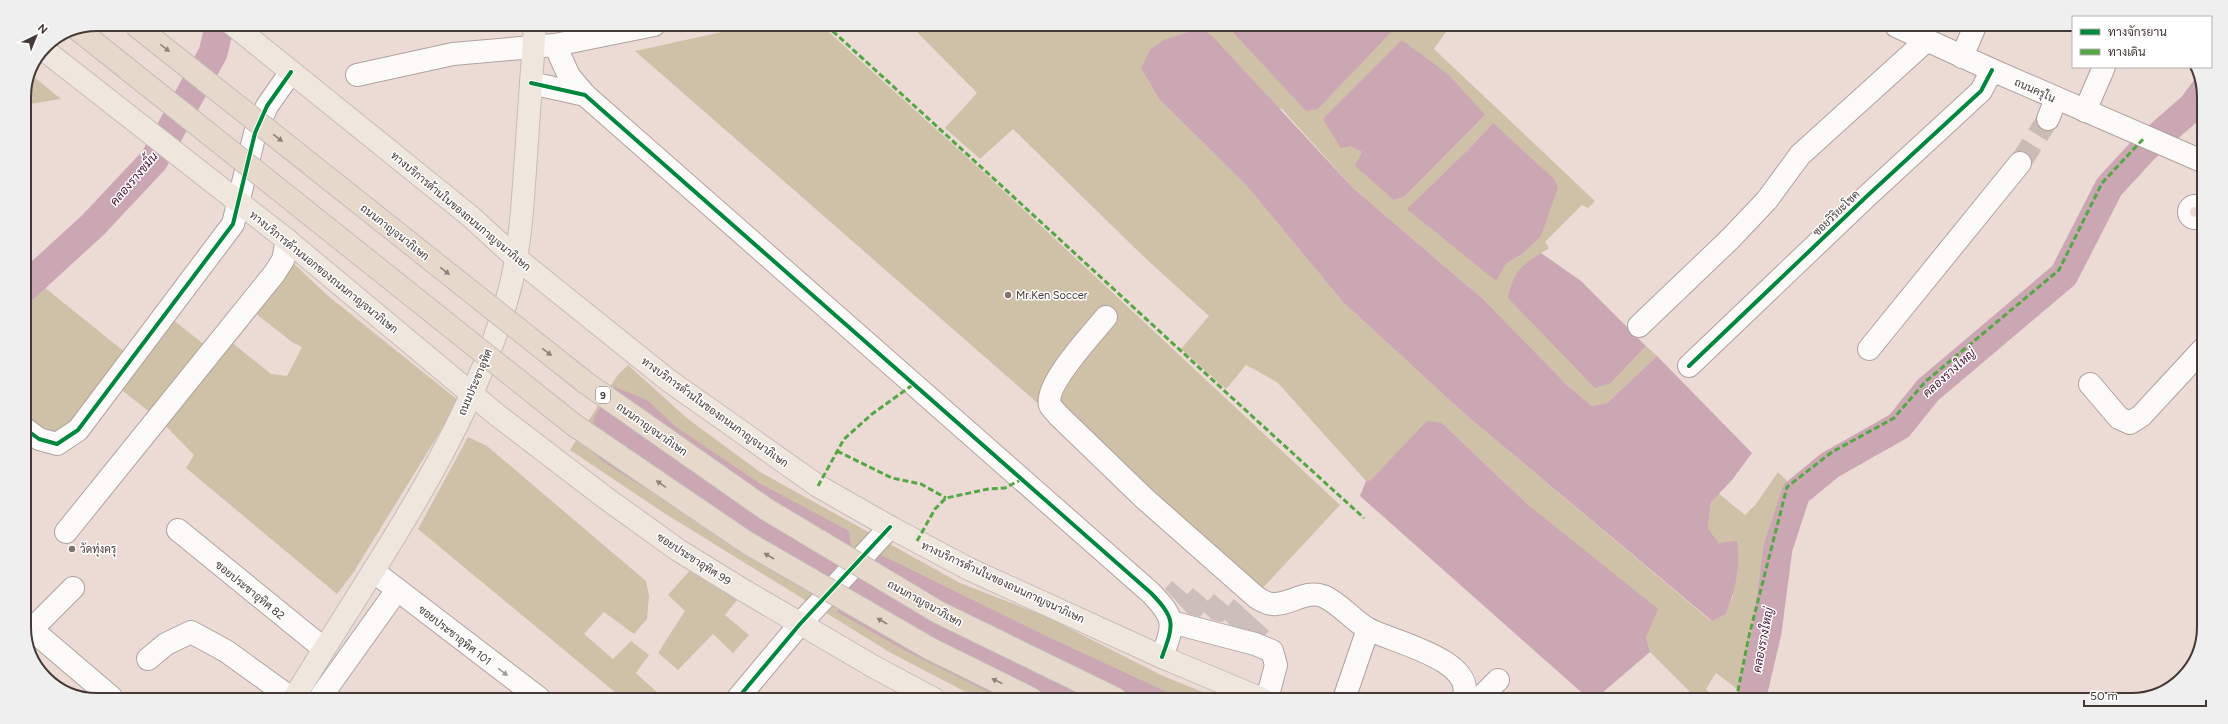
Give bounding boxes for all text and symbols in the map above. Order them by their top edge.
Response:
north arrow [16,16,56,56]
legend [2072,16,2212,68]
text: N [35,21,50,37]
text: ทางจักรยาน [2108,25,2167,39]
one-way arrow [159,44,170,53]
text: ทางเดิน [2108,45,2146,59]
street label: ถนนครุใน [2011,74,2058,107]
one-way arrow [272,134,283,142]
water label: คลองรางขมิ้น [104,147,161,208]
street label: ทางบริการด้านในของถนนกาญจนาภิเษก [388,149,534,273]
street label: ซอยวิริยะโชค [1809,186,1862,239]
street label: ถนนกาญจนาภิเษก [358,201,432,263]
street label: ทางบริการด้านนอกของถนนกาญจนาภิเษก [247,208,401,336]
one-way arrow [440,267,451,276]
place label: Mr.Ken Soccer [1016,289,1088,302]
marker: Mr.Ken Soccer [1003,290,1013,300]
water label: คลองรางใหญ่ [1919,344,1979,400]
street label: ถนนประชาอุทิศ [456,347,497,418]
one-way arrow [541,348,552,356]
street label: ทางบริการด้านในของถนนกาญจนาภิเษก [639,354,791,470]
road number: 9 [596,387,610,403]
street label: ถนนกาญจนาภิเษก [614,400,690,458]
one-way arrow [656,480,666,488]
street label: ซอยประชาอุทิศ 99 [653,531,733,590]
street label: ทางบริการด้านในของถนนกาญจนาภิเษก [919,538,1087,626]
place label: วัดทุ่งครุ [80,542,116,558]
marker: วัดทุ่งครุ [67,544,77,554]
one-way arrow [763,552,775,559]
street label: ซอยประชาอุทิศ 82 [211,558,287,624]
street label: ถนนกาญจนาภิเษก [885,577,965,629]
street label: ซอยประชาอุทิศ 101 [414,603,494,670]
water label: คลองรางใหญ่ [1749,605,1776,674]
one-way arrow [877,617,887,625]
one-way arrow [498,667,509,676]
one-way arrow [991,678,1002,685]
scale bar [2084,682,2206,708]
text: 50 m [2090,689,2118,703]

